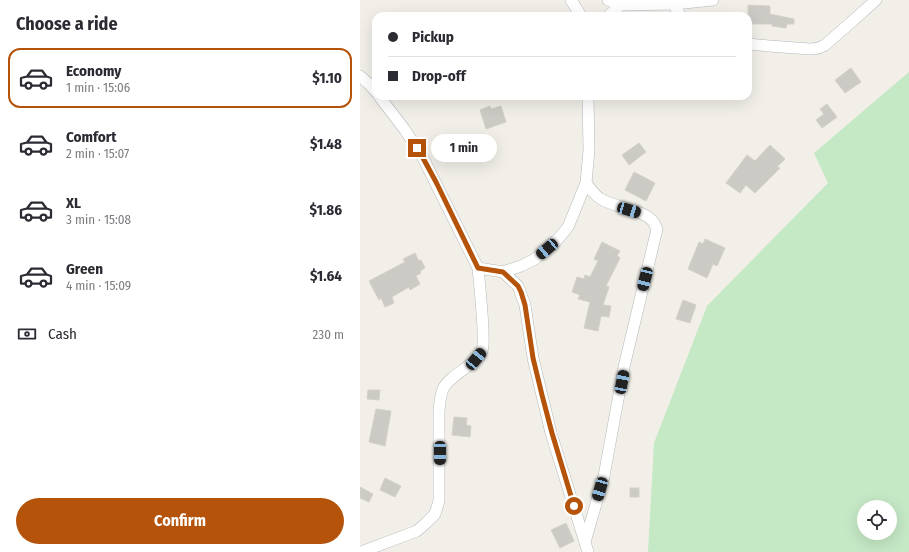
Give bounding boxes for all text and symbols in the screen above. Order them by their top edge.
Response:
text: Choose a ride [16,13,118,35]
text: Pickup [412,28,454,46]
icon: car [18,60,54,96]
text: Economy [66,62,121,80]
text: Drop-off [412,67,466,85]
text: $1.10 [312,69,342,87]
text: 1 min · 15:06 [66,80,130,95]
icon: car [18,126,54,162]
text: Comfort [66,128,117,146]
callout: 1 min [431,134,497,162]
text: $1.48 [310,135,342,153]
route end [408,139,426,157]
text: 1 min [450,140,478,155]
text: 2 min · 15:07 [66,146,129,161]
icon: car [18,192,54,228]
text: XL [66,194,81,212]
text: $1.86 [310,201,342,219]
car [616,201,642,219]
text: 3 min · 15:08 [66,212,131,227]
car [534,237,560,261]
icon: car [18,258,54,294]
text: Green [66,260,103,278]
car [636,266,654,292]
text: $1.64 [310,267,342,285]
text: 4 min · 15:09 [66,278,131,293]
icon: cash [16,323,38,345]
text: Cash [48,325,77,343]
text: 230 m [313,327,344,342]
car [464,346,488,372]
car [614,369,630,395]
car [434,441,446,465]
car [591,476,609,502]
route start [565,497,583,515]
button: Confirm [16,498,344,544]
map controls [857,500,897,540]
button: locate [857,500,897,540]

